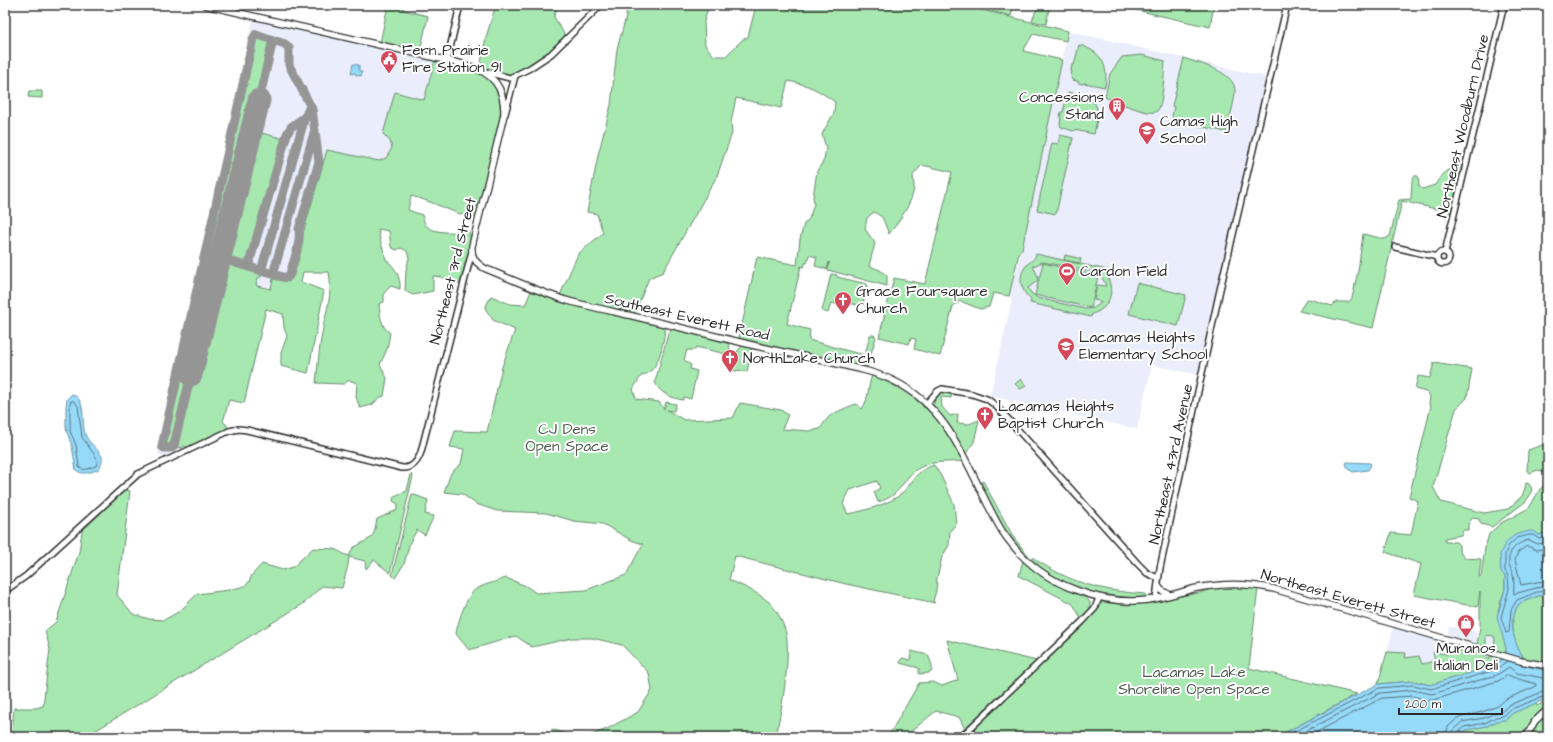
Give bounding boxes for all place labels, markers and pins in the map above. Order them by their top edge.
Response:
place label: Fern Prairie Fire Station 91 [402,40,501,78]
public building icon: Fern Prairie Fire Station 91 [379,49,399,74]
place label: Concessions Stand [1019,87,1104,125]
building icon: Concessions Stand [1107,96,1127,121]
place label: Camas High School [1160,111,1238,149]
school or university icon: Camas High School [1137,120,1157,145]
sports icon: Cardon Field [1057,261,1077,286]
place label: Cardon Field [1080,261,1167,282]
place label: Grace Foursquare Church [856,281,988,319]
church icon: Grace Foursquare Church [833,290,853,315]
place label: Lacamas Heights Elementary School [1079,327,1208,366]
school or university icon: Lacamas Heights Elementary School [1056,336,1076,361]
church icon: NorthLake Church [720,348,740,373]
place label: NorthLake Church [743,348,875,369]
place label: Lacamas Heights Baptist Church [998,396,1115,434]
church icon: Lacamas Heights Baptist Church [975,405,995,430]
shop icon: Muranos Italian Deli [1456,613,1476,638]
place label: Muranos Italian Deli [1434,638,1499,676]

